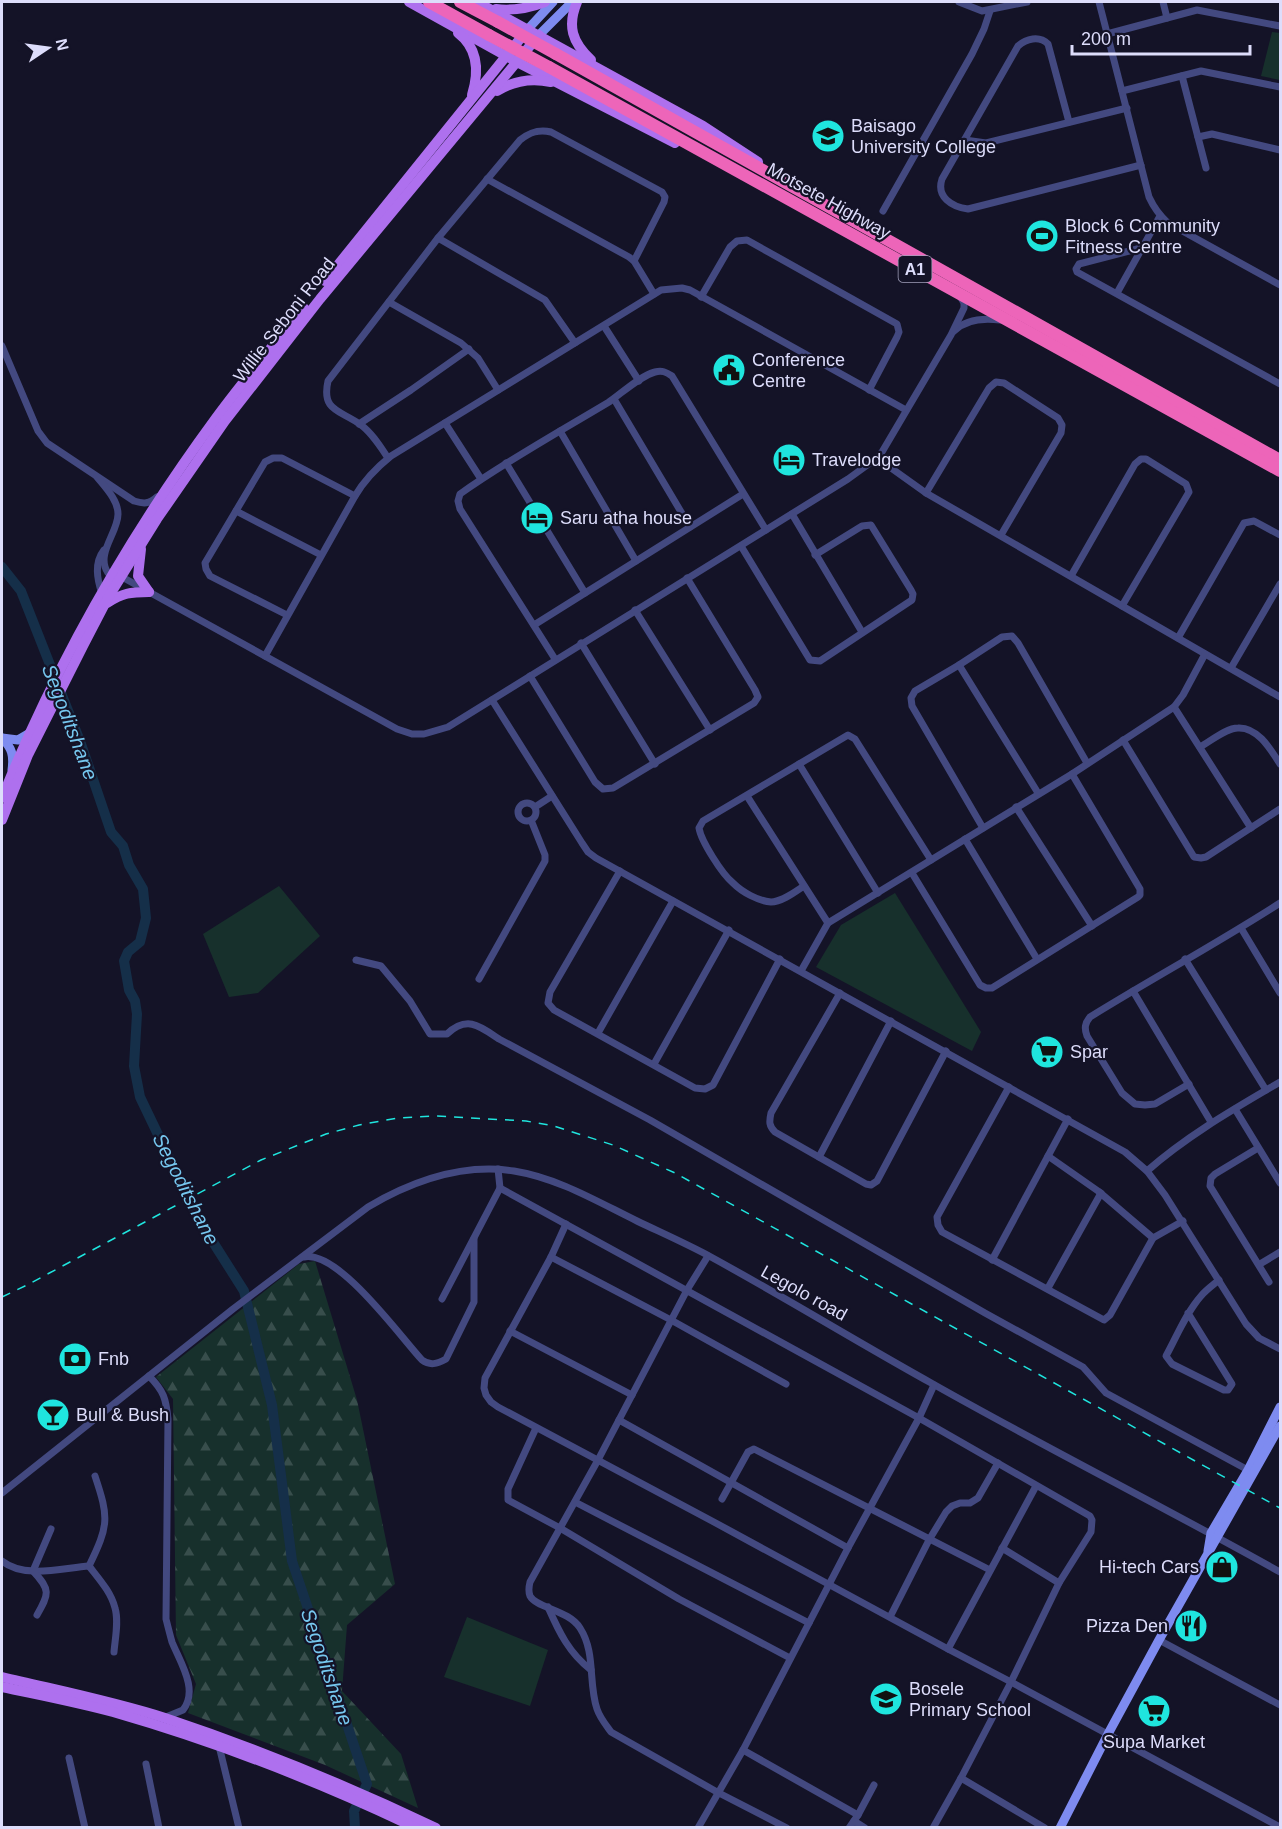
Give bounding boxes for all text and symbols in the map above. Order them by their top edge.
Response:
north arrow [18,18,78,78]
scale bar [1072,18,1250,56]
text: 200 m [1081,29,1131,49]
text: N [53,37,72,52]
place label: Baisago University College [851,116,996,157]
school or university icon: Baisago University College [810,118,846,154]
street label: Motsete Highway [764,159,894,243]
place label: Block 6 Community Fitness Centre [1065,216,1220,257]
sports icon: Block 6 Community Fitness Centre [1024,218,1060,254]
street label: Willie Seboni Road [229,254,339,386]
road number: A1 [898,256,932,282]
place label: Conference Centre [752,350,845,391]
public building icon: Conference Centre [711,352,747,388]
hotel icon: Travelodge [771,442,807,478]
place label: Travelodge [812,450,901,470]
hotel icon: Saru atha house [519,500,555,536]
place label: Saru atha house [560,508,692,528]
water label: Segoditshane [38,661,102,783]
supermarket icon: Spar [1029,1034,1065,1070]
place label: Spar [1070,1042,1108,1062]
water label: Segoditshane [148,1130,224,1248]
street label: Legolo road [758,1261,850,1325]
bank icon: Fnb [57,1341,93,1377]
place label: Fnb [98,1349,129,1369]
bar icon: Bull & Bush [35,1397,71,1433]
place label: Bull & Bush [76,1405,169,1425]
shop icon: Hi-tech Cars [1204,1549,1240,1585]
place label: Hi-tech Cars [1099,1557,1199,1577]
water label: Segoditshane [297,1606,357,1728]
restaurant icon: Pizza Den [1173,1608,1209,1644]
place label: Pizza Den [1086,1616,1168,1636]
place label: Bosele Primary School [909,1679,1031,1720]
school or university icon: Bosele Primary School [868,1681,904,1717]
supermarket icon: Supa Market [1136,1693,1172,1729]
place label: Supa Market [1103,1732,1205,1752]

